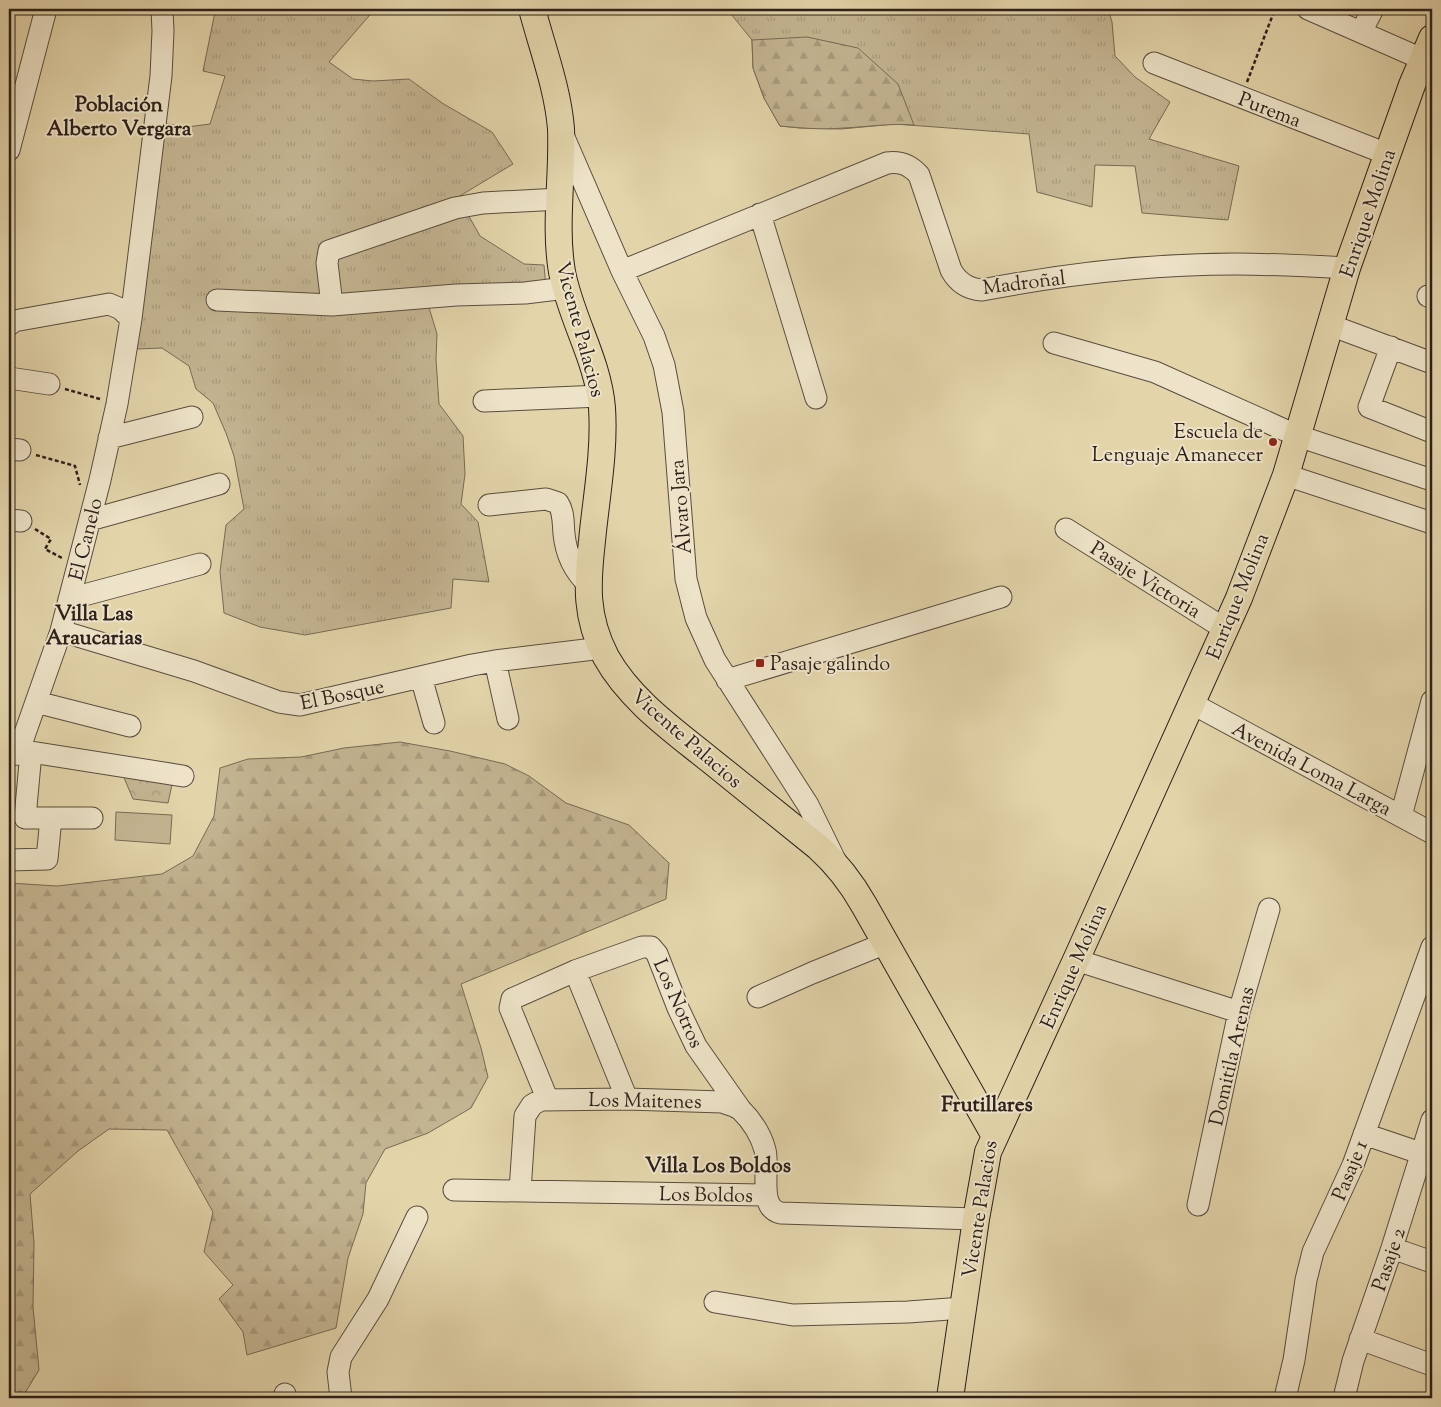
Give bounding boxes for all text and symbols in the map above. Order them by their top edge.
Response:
street label: Purema [1234,86,1305,137]
district label: Población Alberto Vergara [46,91,192,145]
street label: Enrique Molina [1334,146,1405,282]
street label: Vicente Palacios [547,259,611,401]
street label: Madroñal [981,265,1068,304]
place label: Escuela de Lenguaje Amanecer [1092,419,1263,471]
marker: Escuela de Lenguaje Amanecer [1267,436,1279,448]
street label: Álvaro Jara [663,458,701,556]
street label: El Canelo [63,495,112,584]
street label: Enrique Molina [1201,529,1278,665]
street label: Pasaje Victoria [1084,535,1206,627]
district label: Villa Las Araucarias [46,600,142,654]
place label: Pasaje galindo [770,651,890,680]
marker: Pasaje galindo [754,657,766,669]
street label: El Bosque [298,673,387,719]
street label: Vicente Palacios [623,683,747,797]
street label: Avenida Loma Larga [1226,716,1396,825]
street label: Enrique Molina [1035,900,1116,1034]
street label: Los Notros [644,955,709,1053]
street label: Domitila Arenas [1203,984,1264,1129]
street label: Los Maitenes [588,1087,702,1118]
district label: Frutillares [941,1091,1033,1121]
street label: Pasaje 1 [1326,1136,1377,1206]
street label: Vicente Palacios [956,1138,1007,1280]
district label: Villa Los Boldos [645,1152,791,1182]
street label: Los Boldos [659,1181,753,1212]
street label: Pasaje 2 [1366,1224,1415,1296]

